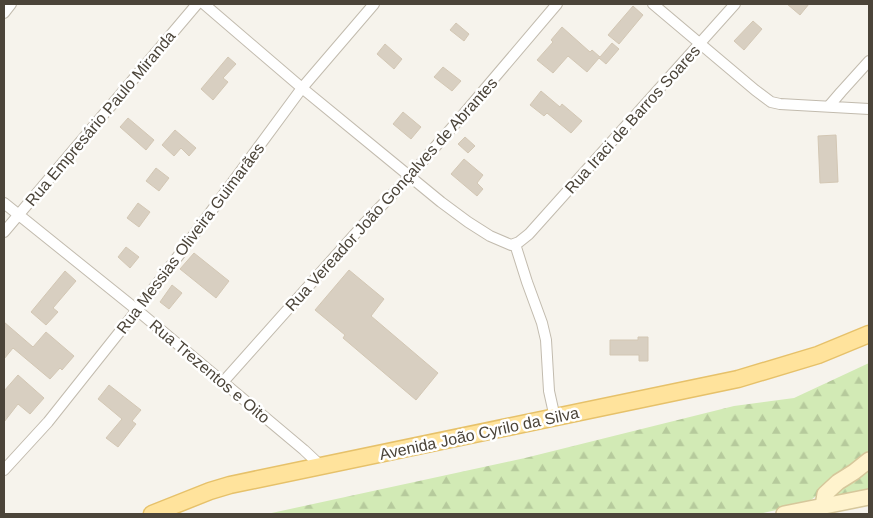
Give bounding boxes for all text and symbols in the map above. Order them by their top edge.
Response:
street label: Rua Empresário Paulo Miranda [22,27,179,209]
street label: Rua Iraci de Barros Soares [561,42,703,197]
street label: Rua Vereador João Gonçalves de Abrantes [282,74,501,314]
street label: Rua Messias Oliveira Guimarães [113,140,268,337]
street label: Rua Trezentos e Oito [146,316,273,427]
street label: Avenida João Cyrilo da Silva [378,404,580,463]

